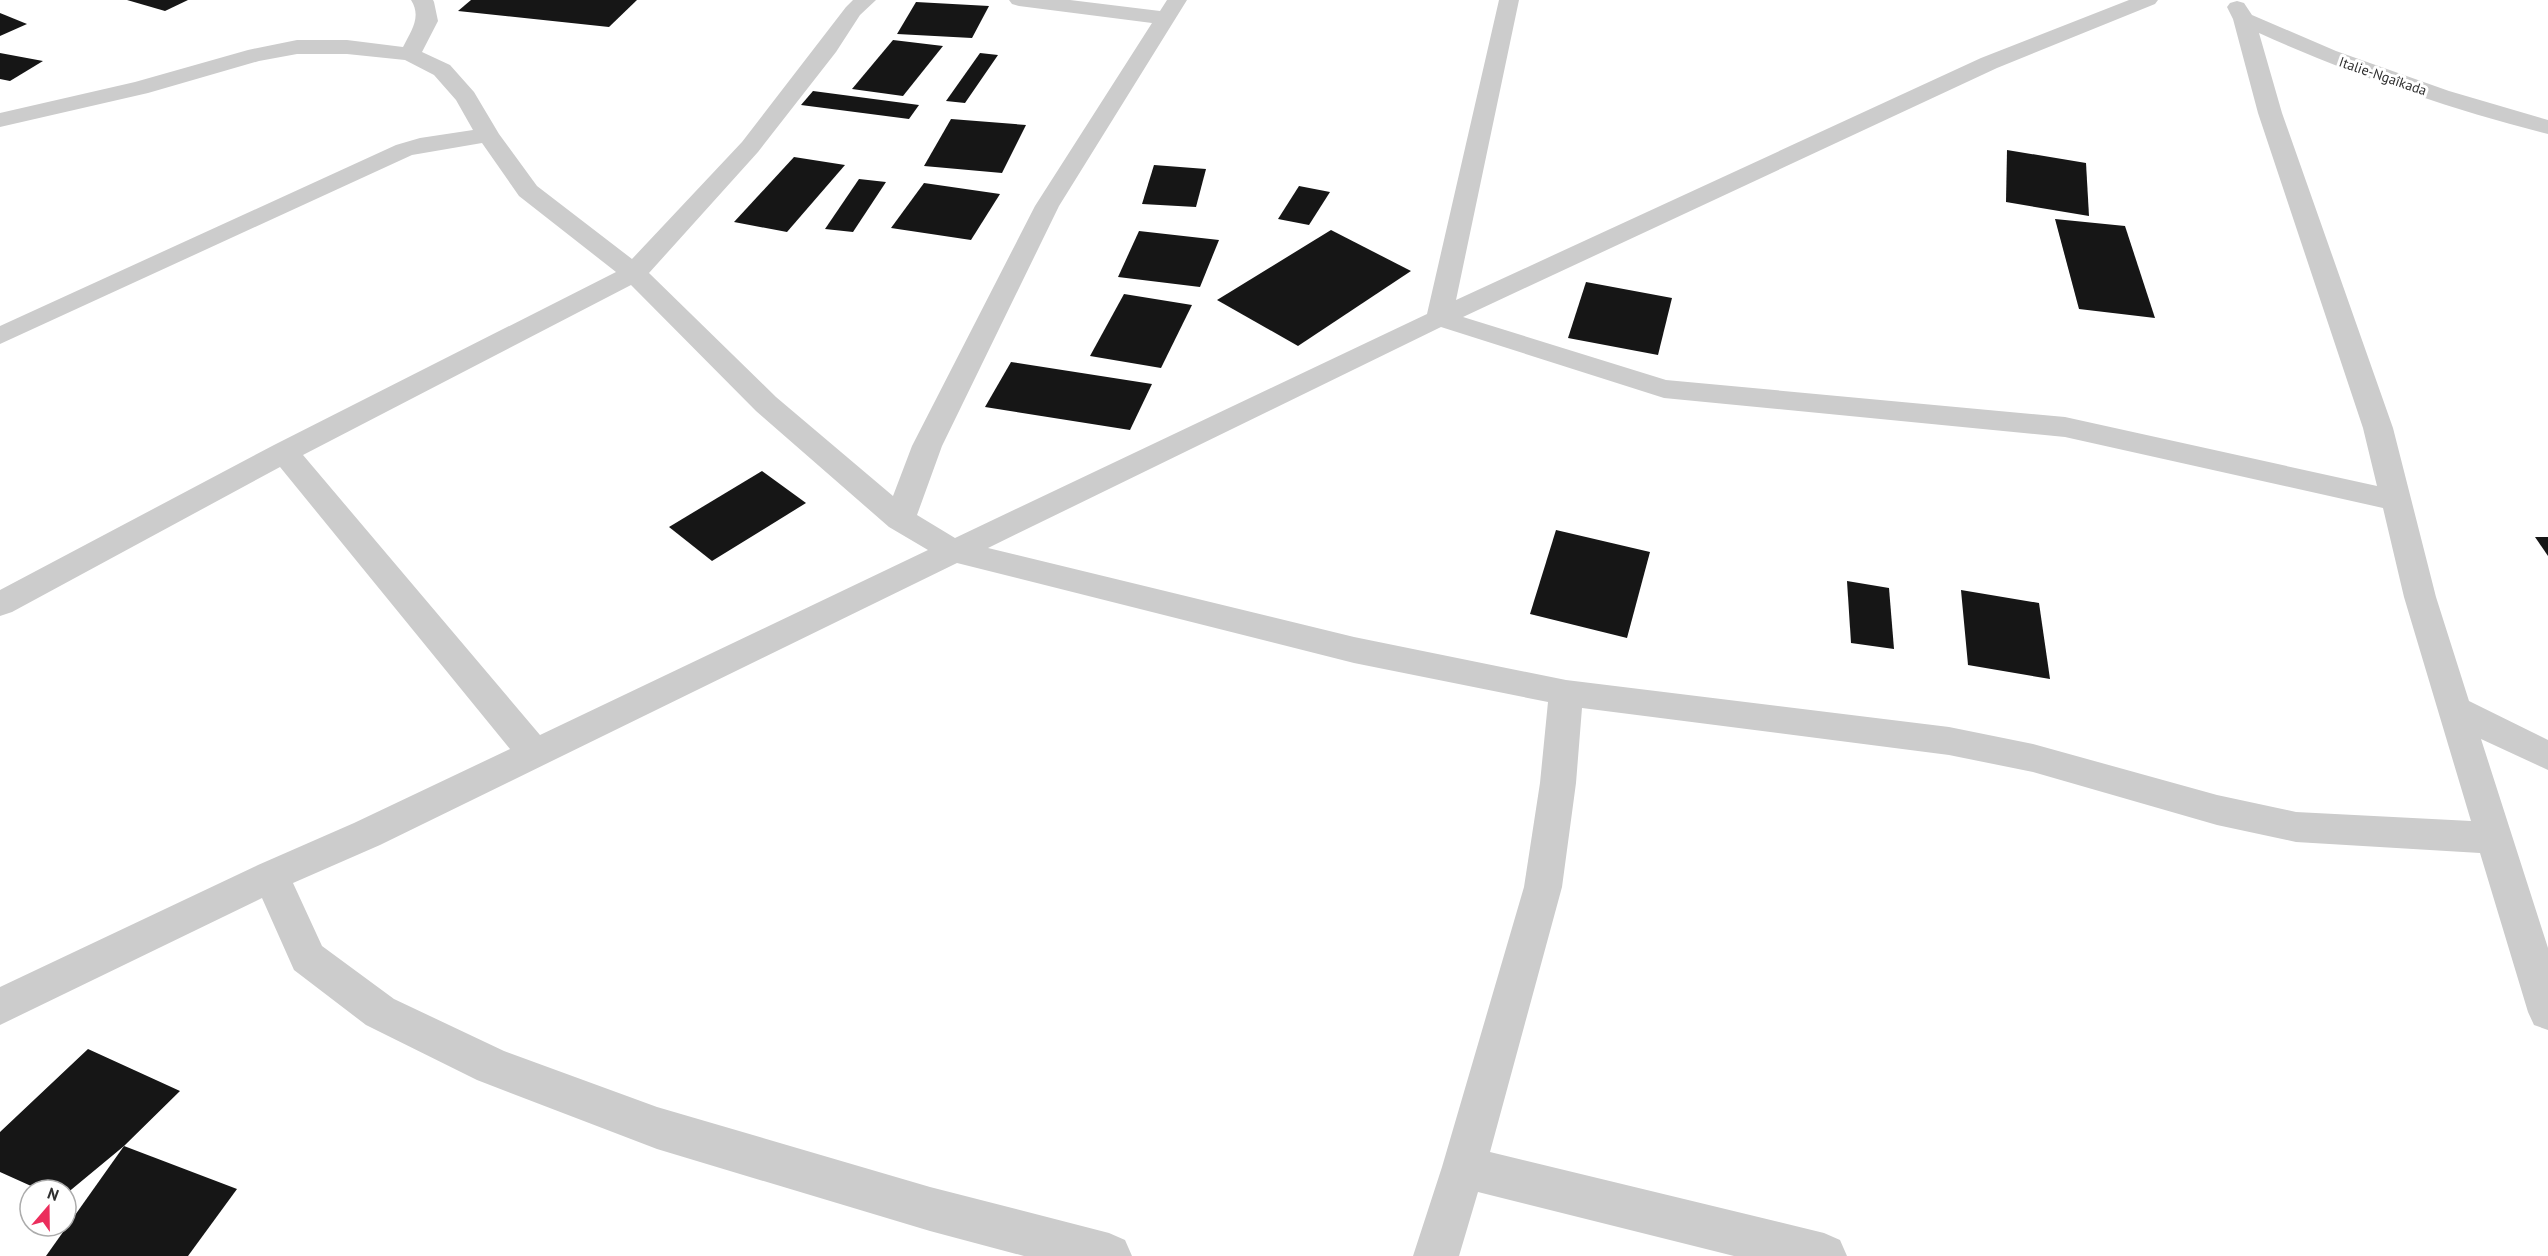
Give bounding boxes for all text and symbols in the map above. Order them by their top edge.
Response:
street label: Italie-Ngaîkada [2337,53,2429,99]
north arrow [18,1178,78,1238]
text: N [45,1183,61,1205]

